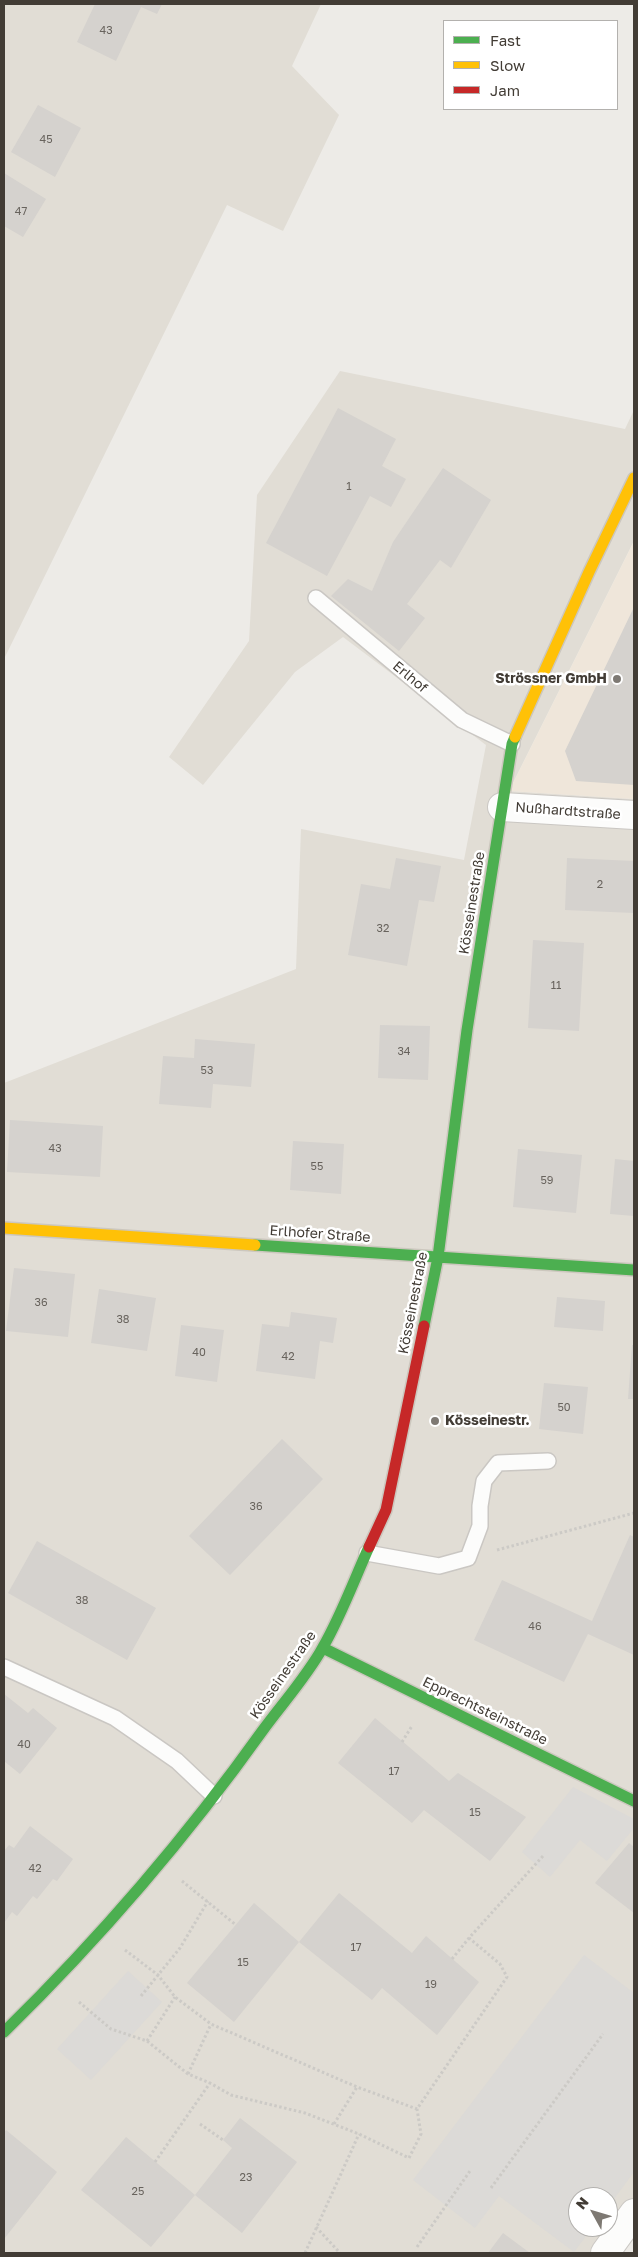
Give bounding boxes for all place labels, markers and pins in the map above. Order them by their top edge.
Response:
place label: Strössner GmbH [495,671,607,687]
marker: Strössner GmbH [611,673,623,685]
place label: Kösseinestr. [445,1413,530,1429]
marker: Kösseinestr. [429,1415,441,1427]

